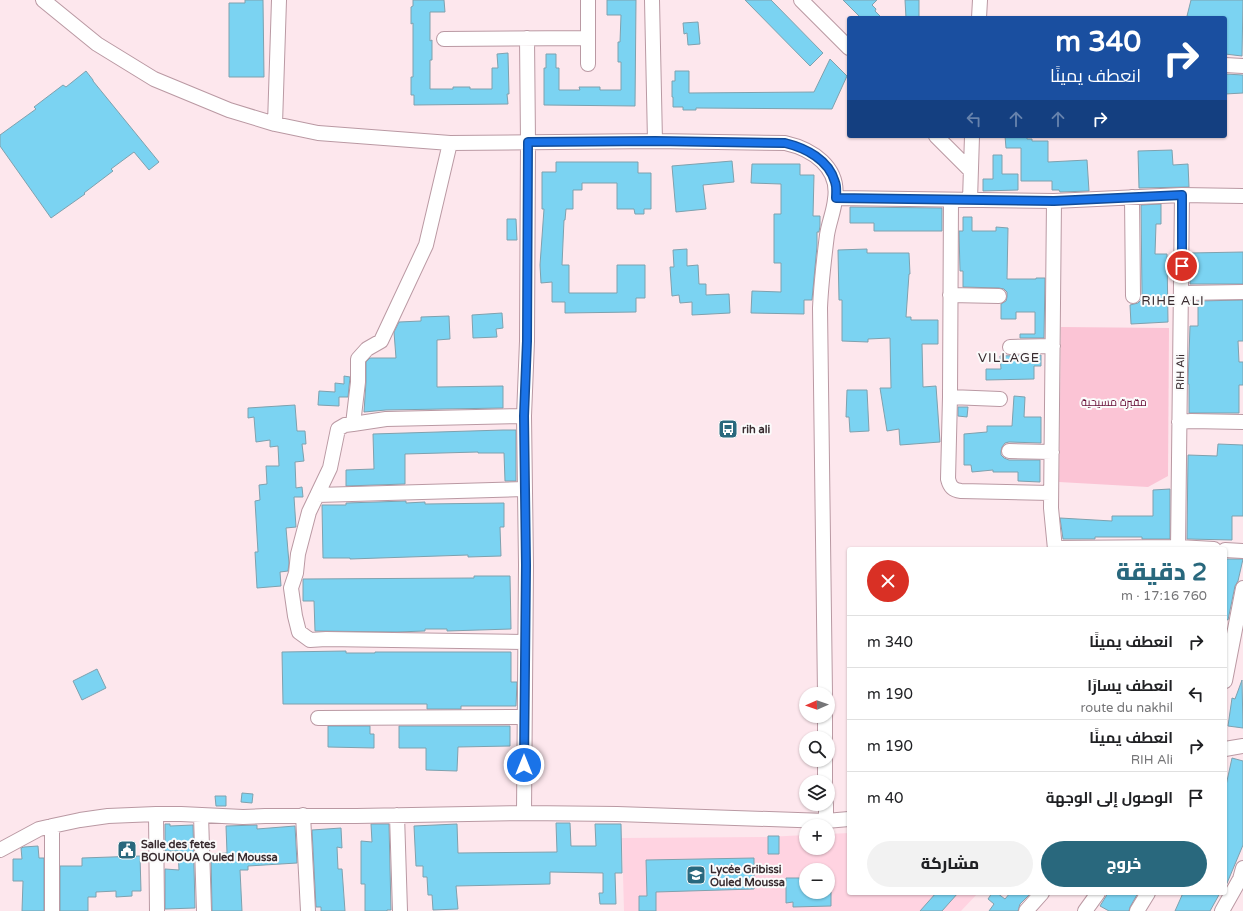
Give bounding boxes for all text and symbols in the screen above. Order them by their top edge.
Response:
text: 340 m [1055,25,1141,59]
icon: right [1155,32,1207,84]
text: انعطف يمينًا [1050,65,1141,87]
icon: left [963,108,985,130]
icon: ahead [1005,108,1027,130]
icon: ahead [1047,108,1069,130]
icon: right [1089,108,1111,130]
pin [1165,249,1199,283]
icon: arrive [1171,255,1193,277]
district label: RIHE ALI [1141,293,1205,309]
district label: VILLAGE [978,350,1040,366]
street label: RIH Ali [1174,354,1187,390]
park label: مقبرة مسيحية [1081,396,1147,409]
bus stop icon: rih ali [717,418,739,440]
place label: rih ali [742,423,770,436]
text: 2 دقيقة [1116,558,1207,587]
button: close [867,560,909,602]
text: 760 m · 17:16 [1121,588,1207,604]
icon: right [1185,631,1207,653]
text: 340 m [867,633,913,651]
text: انعطف يمينًا [1089,633,1173,651]
text: انعطف يسارًا [1087,677,1173,695]
icon: left [1185,683,1207,705]
text: 190 m [867,685,913,703]
north arrow [799,687,835,723]
map controls [799,687,835,899]
text: route du nakhil [1081,700,1173,716]
text: انعطف يمينًا [1089,729,1173,747]
button: search [799,731,835,767]
icon: right [1185,735,1207,757]
text: 190 m [867,737,913,755]
position arrow [503,744,545,786]
text: RIH Ali [1131,752,1173,768]
button: layers [799,775,835,811]
icon: arrive [1185,787,1207,809]
text: 40 m [867,789,904,807]
text: الوصول إلى الوجهة [1046,789,1173,807]
button: + [799,819,835,855]
place label: Salle des fetes BOUNOUA Ouled Moussa [141,838,278,864]
public building icon: Salle des fetes BOUNOUA Ouled Moussa [116,839,138,861]
button: مشاركة [867,841,1033,887]
button: خروج [1041,841,1207,887]
place label: Lycée Gribissi Ouled Moussa [710,863,785,889]
button: − [799,863,835,899]
school or university icon: Lycée Gribissi Ouled Moussa [685,864,707,886]

